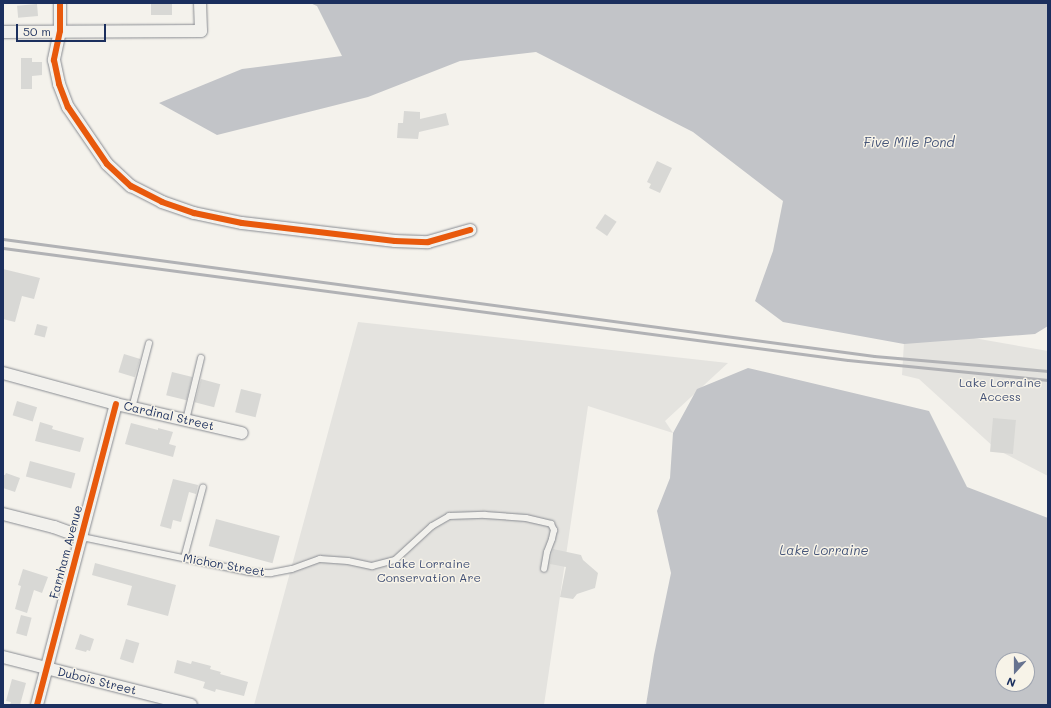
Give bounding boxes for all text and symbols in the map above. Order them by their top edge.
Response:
scale bar [18,16,108,42]
text: 50 m [23,23,51,39]
water label: Five Mile Pond [863,134,955,150]
park label: Lake Lorraine Access [959,376,1041,404]
street label: Cardinal Street [122,399,216,433]
street label: Farnham Avenue [47,504,85,600]
water label: Lake Lorraine [780,542,868,558]
street label: Michon Street [182,551,266,579]
park label: Lake Lorraine Conservation Are [377,557,481,585]
north arrow [995,652,1035,692]
street label: Dubois Street [56,664,138,698]
text: N [1004,674,1017,691]

